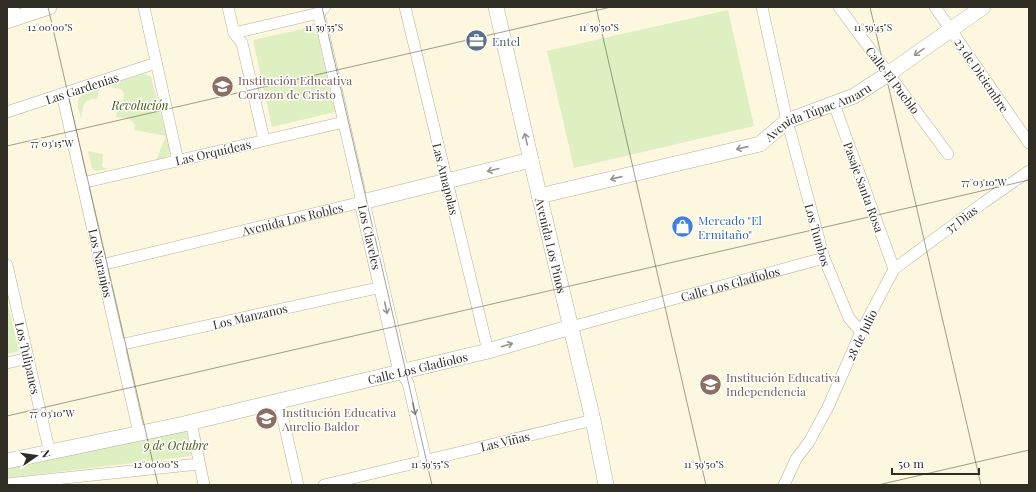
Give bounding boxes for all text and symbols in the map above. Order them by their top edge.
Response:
text: 12°00'00"S [27,20,73,34]
text: 11°59'55"S [305,20,343,34]
text: 11°59'50"S [579,20,619,34]
text: 11°59'45"S [854,20,892,34]
office icon: Entel [464,28,490,54]
place label: Entel [492,33,521,49]
street label: 23 de Diciembre [951,35,1013,115]
street label: Calle El Pueblo [862,43,924,117]
one-way arrow [914,48,925,56]
street label: Las Gardenias [43,69,121,107]
place label: Institución Educativa Corazon de Cristo [238,72,352,102]
school or university icon: Institución Educativa Corazon de Cristo [210,74,236,100]
street label: Avenida Túpac Amaru [760,79,874,145]
park label: Revolución [110,97,169,113]
one-way arrow [522,133,530,146]
text: 77°03'15"W [30,136,74,150]
street label: Las Orquídeas [174,136,252,168]
street label: Pasaje Santa Rosa [840,140,888,234]
street label: Las Amapolas [429,141,463,217]
one-way arrow [736,144,749,152]
one-way arrow [487,166,500,174]
one-way arrow [610,174,623,182]
text: 77°03'10"W [962,175,1007,189]
street label: Avenida Los Pinos [532,195,570,295]
street label: Avenida Los Robles [239,199,345,239]
street label: Los Tumbos [801,202,835,268]
street label: 37 Dias [942,202,980,236]
street label: Los Claveles [355,203,385,271]
place label: Mercado "El Ermitaño" [698,212,762,242]
shop icon: Mercado "El Ermitaño" [669,214,695,240]
street label: Los Naranjos [85,227,117,299]
street label: Calle Los Gladiolos [679,262,782,305]
street label: Los Manzanos [211,300,289,332]
one-way arrow [383,301,391,314]
street label: 28 de Julio [842,306,880,363]
street label: Los Tulipanes [12,320,44,396]
one-way arrow [500,341,513,348]
street label: Calle Los Gladiolos [366,348,469,388]
place label: Institución Educativa Independencia [726,369,840,399]
school or university icon: Institución Educativa Independencia [698,371,724,397]
one-way arrow [410,402,418,415]
place label: Institución Educativa Aurelio Baldor [281,404,396,434]
text: 77°03'10"W [30,406,75,420]
school or university icon: Institución Educativa Aurelio Baldor [254,406,280,432]
street label: Las Viñas [479,428,531,454]
north arrow [16,436,56,476]
park label: 9 de Octubre [143,437,208,453]
text: N [38,448,54,459]
scale bar [892,450,979,476]
text: 50 m [898,455,924,471]
text: 12°00'00"S [133,457,179,471]
text: 11°59'55"S [411,457,449,471]
text: 11°59'50"S [684,457,724,471]

